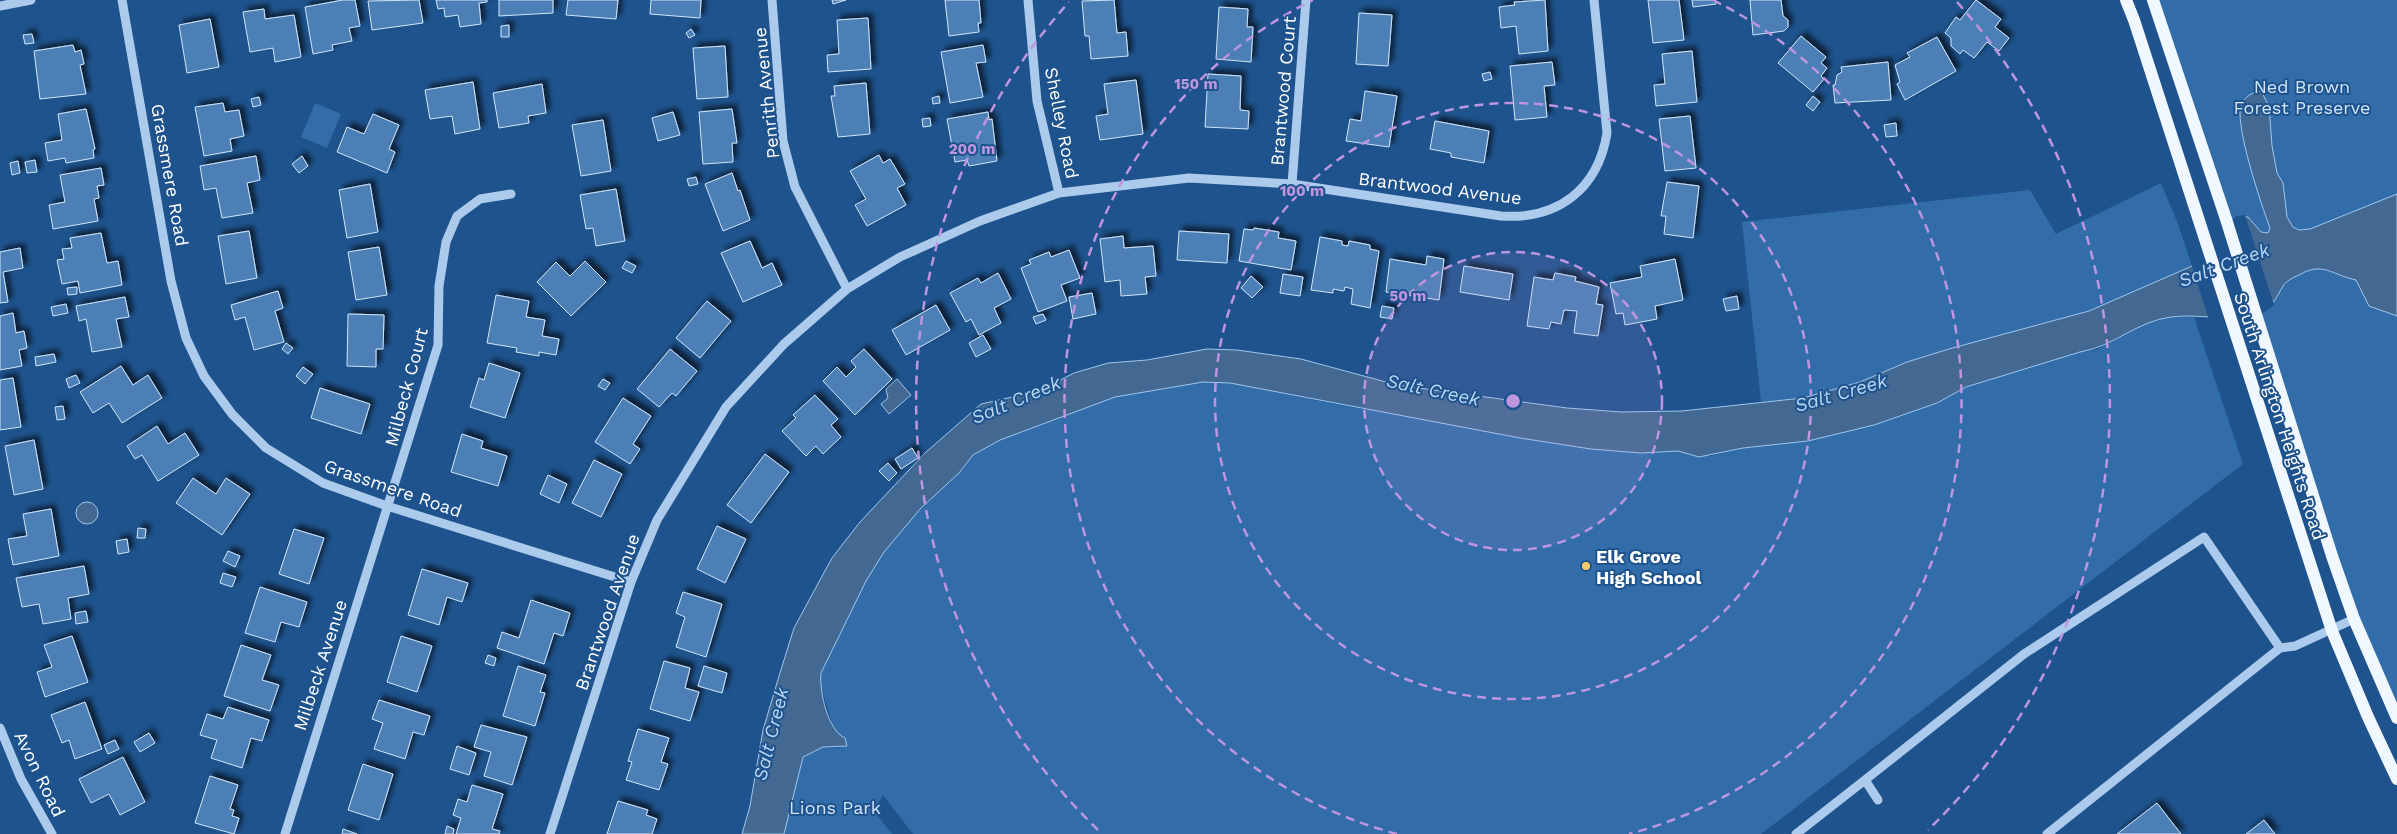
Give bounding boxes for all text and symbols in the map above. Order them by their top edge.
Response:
street label: Brantwood Court [1266,15,1300,167]
street label: Penrith Avenue [749,26,783,160]
street label: Shelley Road [1041,66,1083,180]
text: 150 m [1174,75,1218,93]
park label: Ned Brown Forest Preserve [2234,76,2370,118]
street label: Grassmere Road [147,102,193,248]
text: 200 m [949,140,995,158]
street label: Brantwood Avenue [1357,168,1523,208]
text: 100 m [1280,182,1324,200]
water label: Salt Creek [2175,238,2273,292]
text: 50 m [1390,287,1426,305]
street label: South Arlington Heights Road [2230,289,2330,543]
street label: Milbeck Court [380,325,432,449]
water label: Salt Creek [1384,369,1483,411]
water label: Salt Creek [1792,369,1890,417]
water label: Salt Creek [968,371,1065,429]
centre of rings [1504,392,1522,410]
street label: Grassmere Road [321,455,465,521]
street label: Brantwood Avenue [570,531,644,693]
place label: Elk Grove High School [1596,546,1702,588]
marker: Elk Grove High School [1580,560,1592,572]
street label: Milbeck Avenue [289,597,351,733]
water label: Salt Creek [748,684,794,783]
street label: Avon Road [10,728,70,820]
park label: Lions Park [789,797,881,818]

